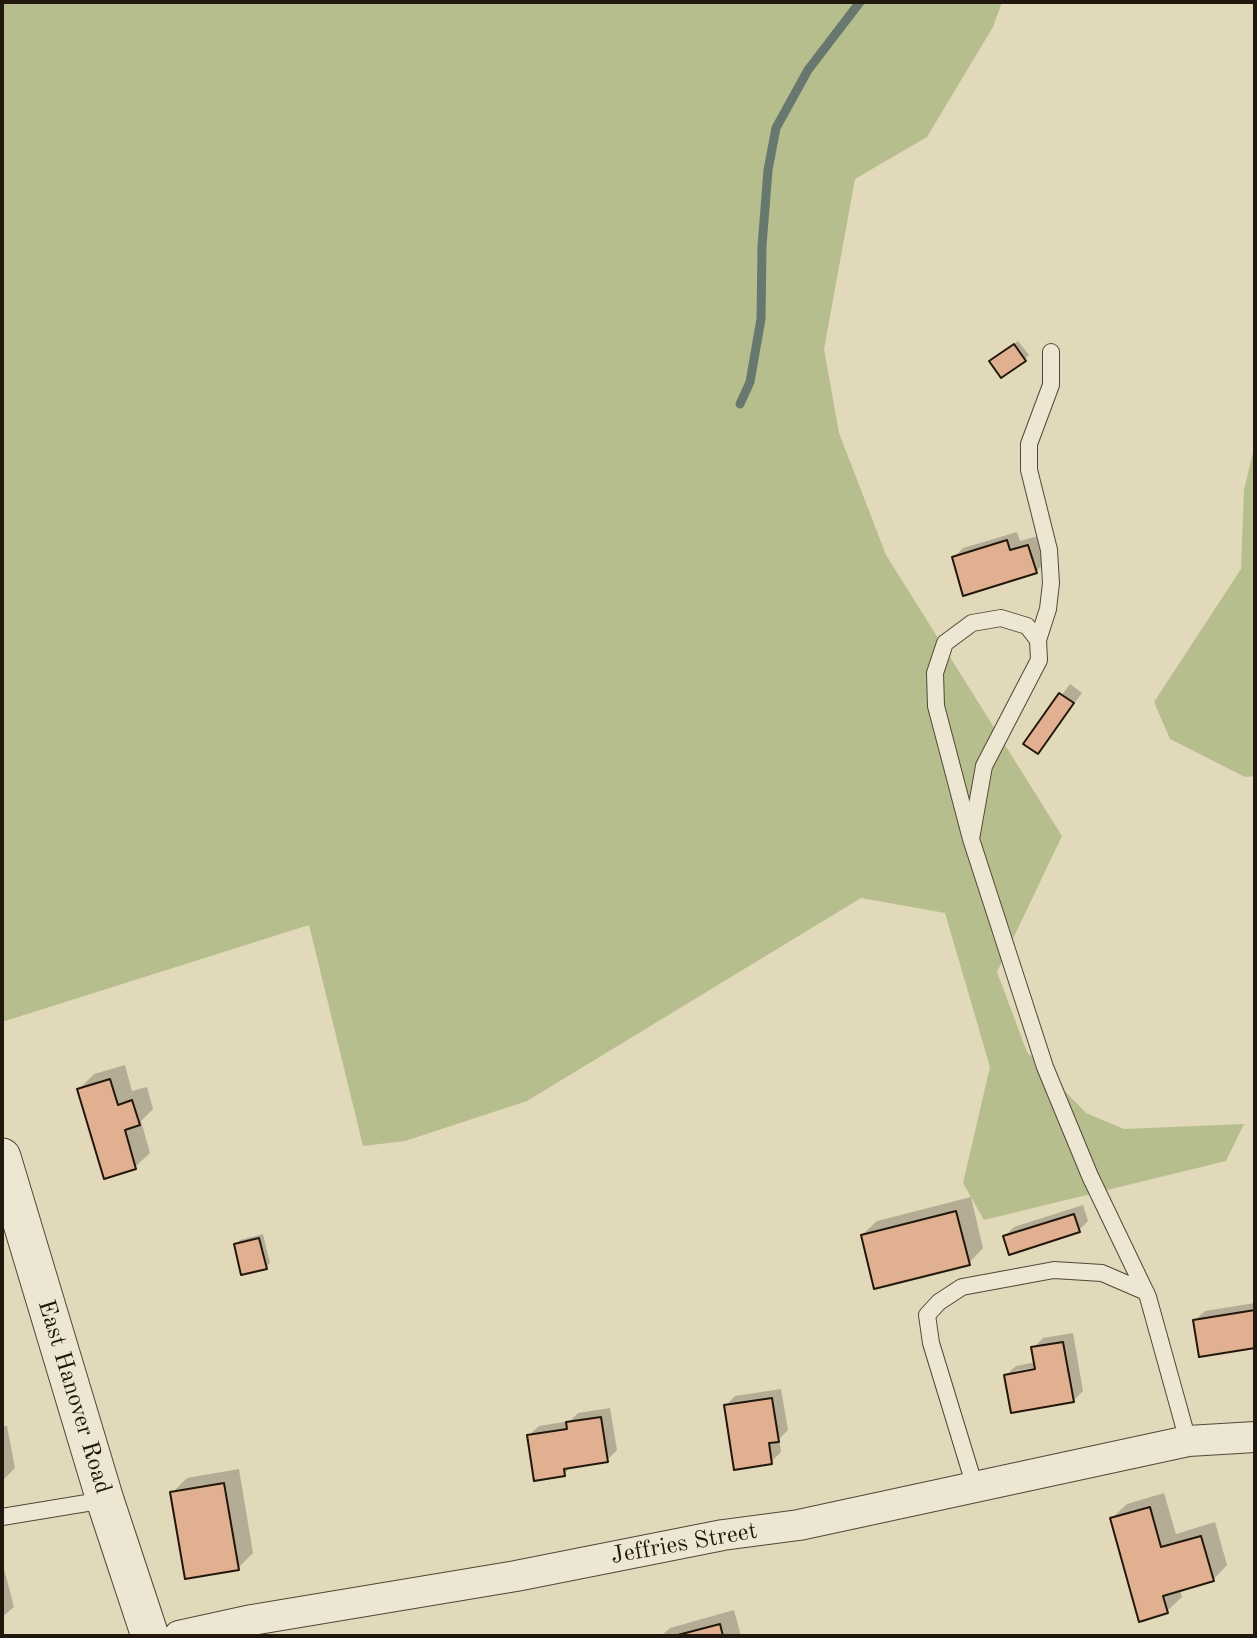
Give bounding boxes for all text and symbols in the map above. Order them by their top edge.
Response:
street label: East Hanover Road [31,1297,117,1497]
street label: Jeffries Street [609,1517,759,1571]

